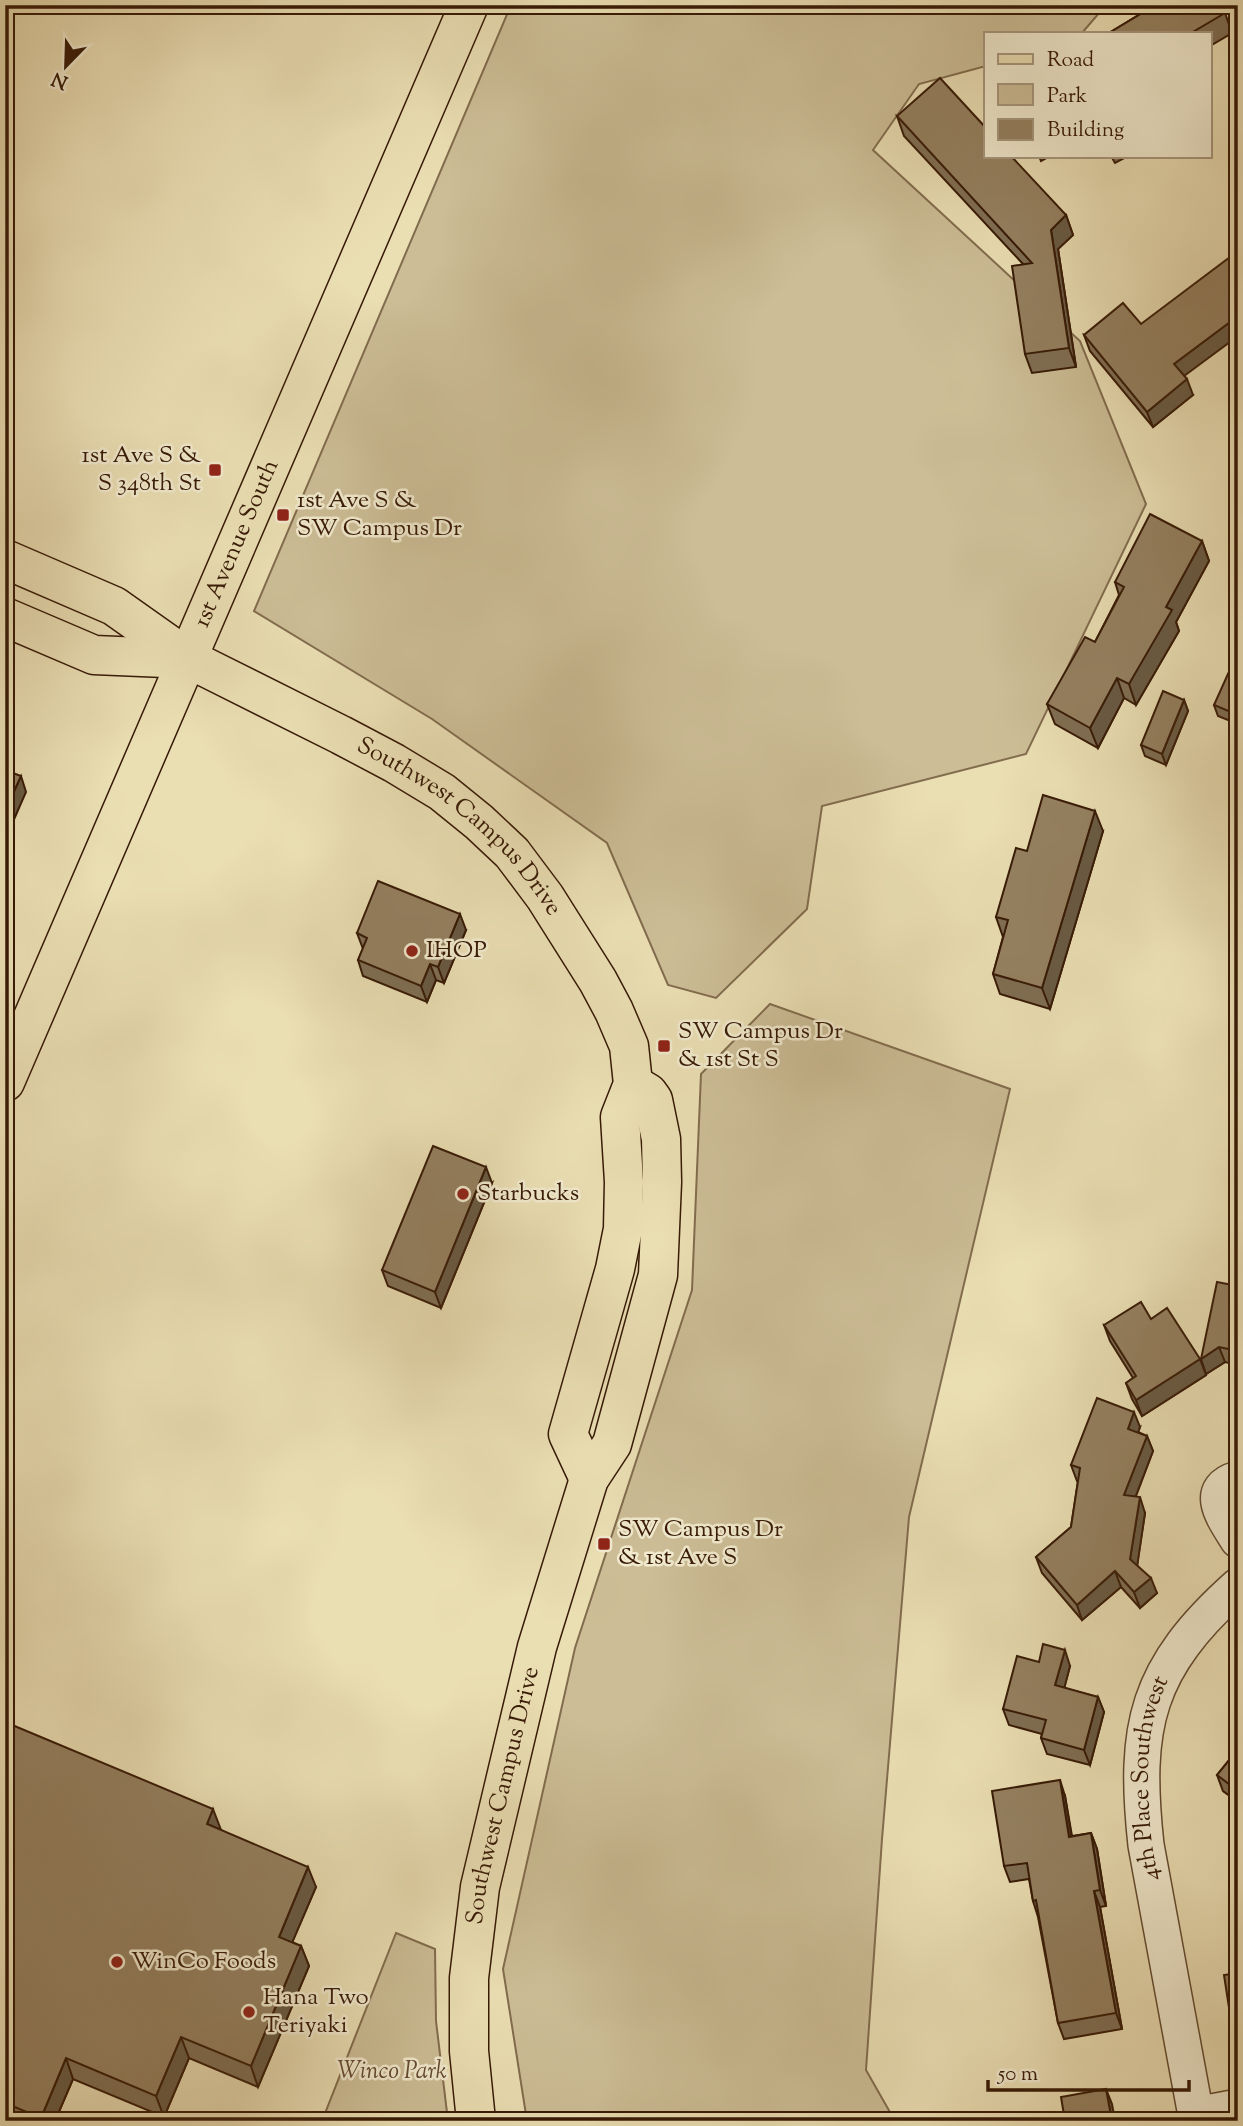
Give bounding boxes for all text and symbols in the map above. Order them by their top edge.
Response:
north arrow [32,32,102,102]
legend [984,32,1212,158]
text: Road [1047,46,1094,76]
text: N [48,64,73,95]
text: Park [1047,82,1088,112]
text: Building [1047,116,1124,146]
place label: 1st Ave S & S 348th St [82,439,201,501]
street label: 1st Avenue South [186,454,288,633]
marker: 1st Ave S & S 348th St [207,462,223,478]
place label: 1st Ave S & SW Campus Dr [297,484,462,546]
marker: 1st Ave S & SW Campus Dr [275,507,291,523]
street label: Southwest Campus Drive [350,729,570,923]
place label: IHOP [426,934,487,968]
marker: IHOP [404,943,420,959]
place label: SW Campus Dr & 1st St S [678,1015,843,1077]
marker: SW Campus Dr & 1st St S [656,1038,672,1054]
place label: Starbucks [477,1177,579,1211]
marker: Starbucks [455,1186,471,1202]
place label: SW Campus Dr & 1st Ave S [618,1513,783,1575]
marker: SW Campus Dr & 1st Ave S [596,1536,612,1552]
street label: Southwest Campus Drive [459,1663,549,1927]
street label: 4th Place Southwest [1125,1670,1178,1884]
place label: WinCo Foods [131,1945,276,1979]
marker: WinCo Foods [109,1954,125,1970]
place label: Hana Two Teriyaki [263,1981,369,2043]
marker: Hana Two Teriyaki [241,2004,257,2020]
scale bar [988,2049,1189,2093]
park label: Winco Park [337,2055,447,2089]
text: 50 m [997,2060,1038,2090]

